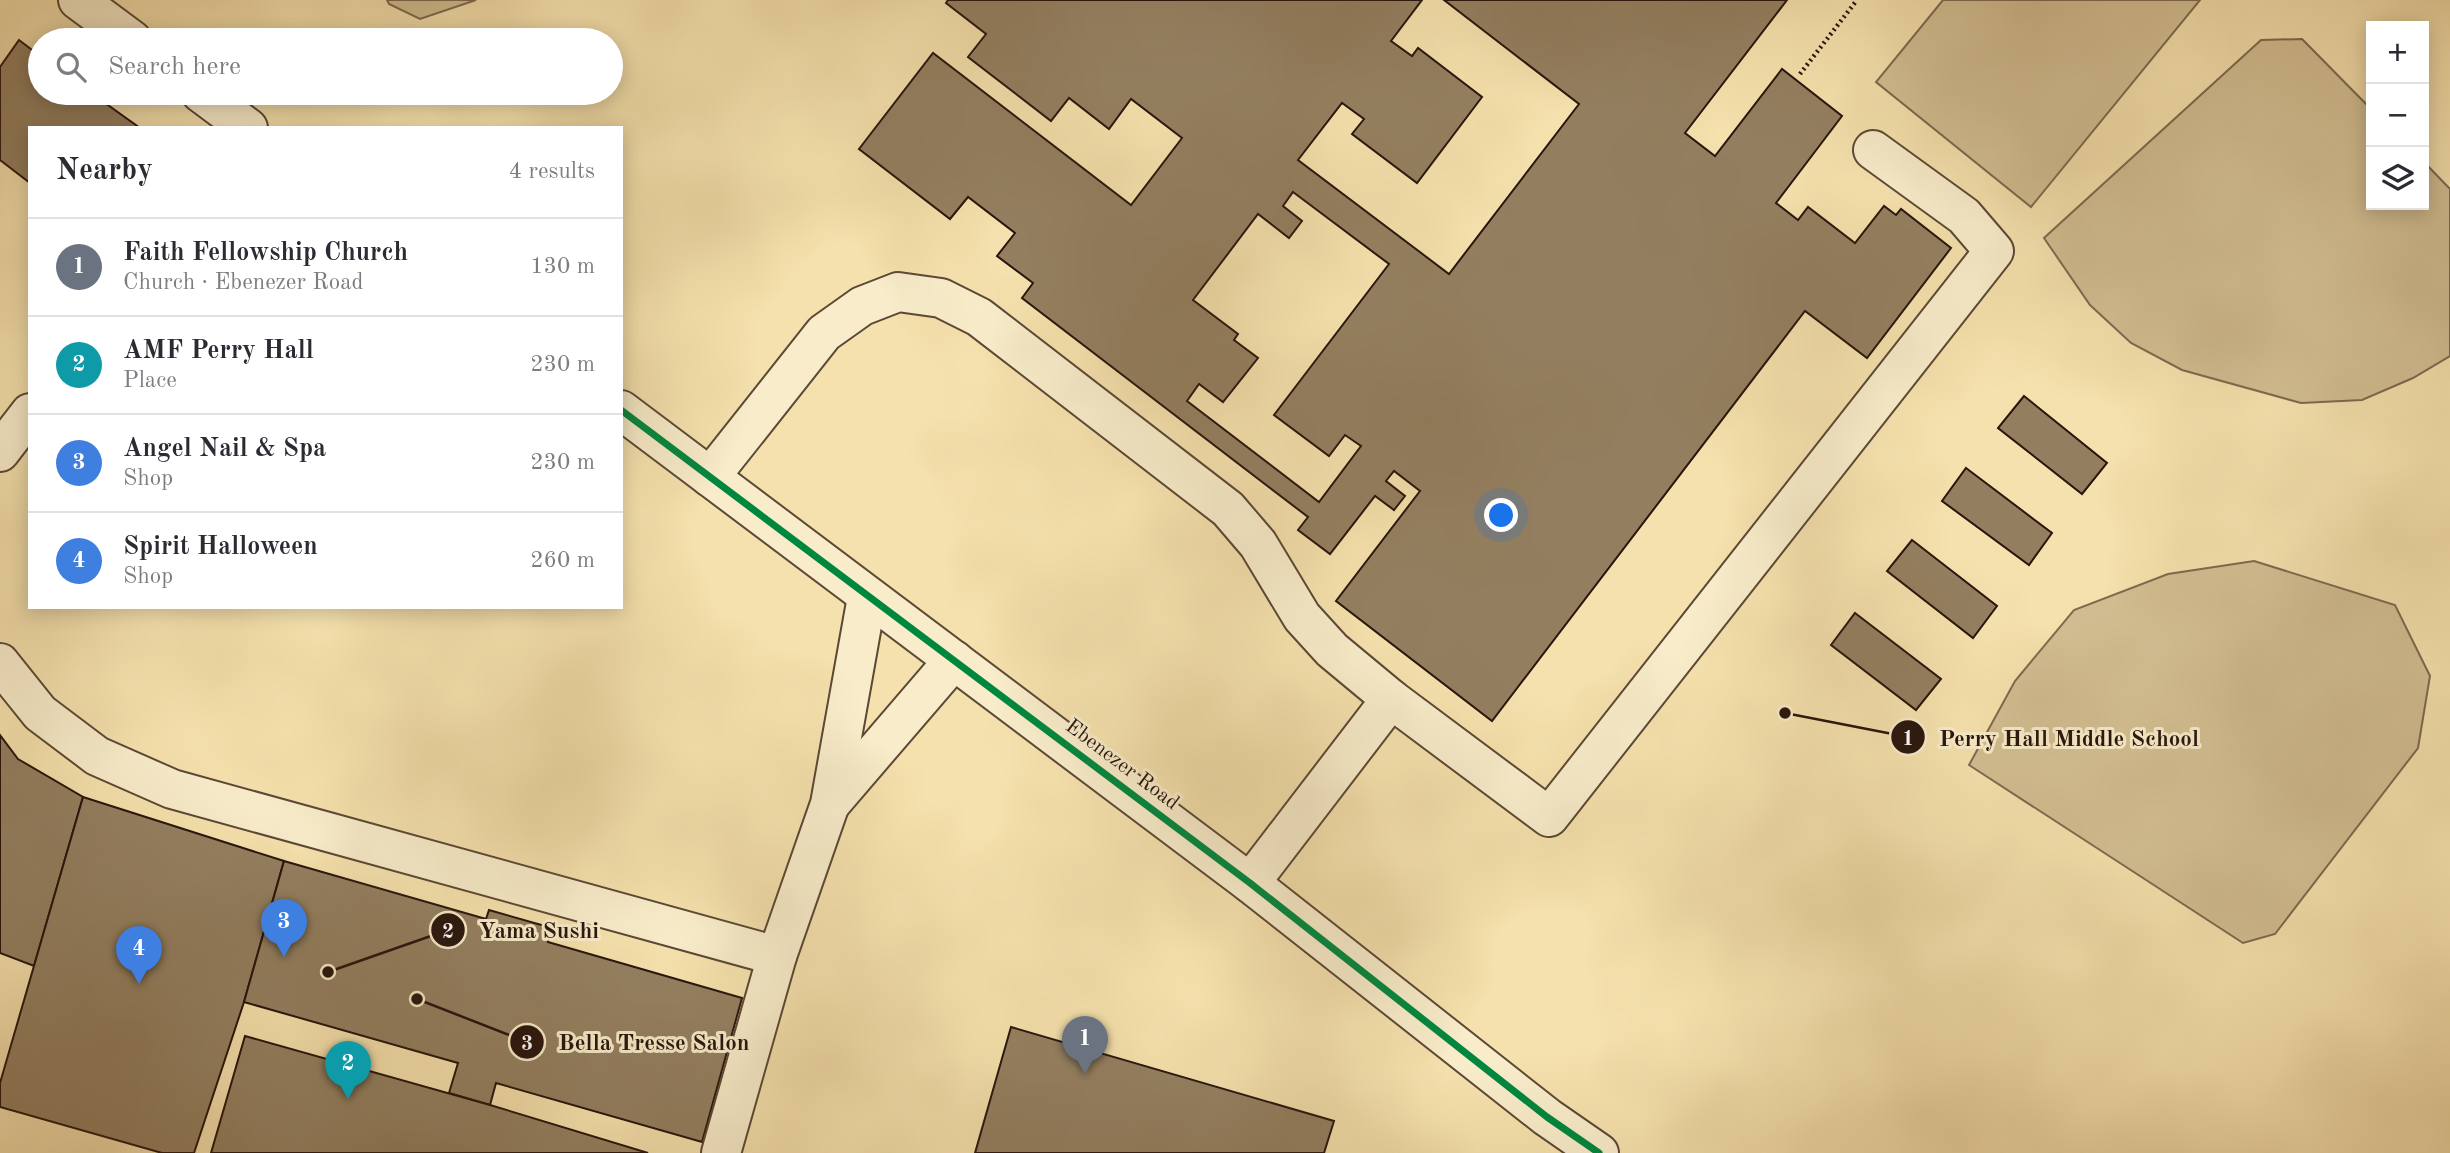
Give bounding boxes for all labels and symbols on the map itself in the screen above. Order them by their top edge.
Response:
your location [1484,498,1518,532]
callout: Perry Hall Middle School [1890,715,2213,759]
street label: Ebenezer Road [1061,716,1183,814]
text: Perry Hall Middle School [1939,728,2199,751]
text: 1 [1902,729,1914,750]
pin: 3 [261,899,307,957]
callout: Yama Sushi [430,908,613,952]
text: Yama Sushi [479,920,599,943]
text: 2 [442,922,454,943]
pin: 4 [116,926,162,984]
pin: 1 [1062,1016,1108,1074]
callout: Bella Tresse Salon [509,1020,763,1064]
text: Bella Tresse Salon [558,1032,750,1055]
text: 3 [521,1034,533,1055]
pin: 2 [325,1041,371,1099]

